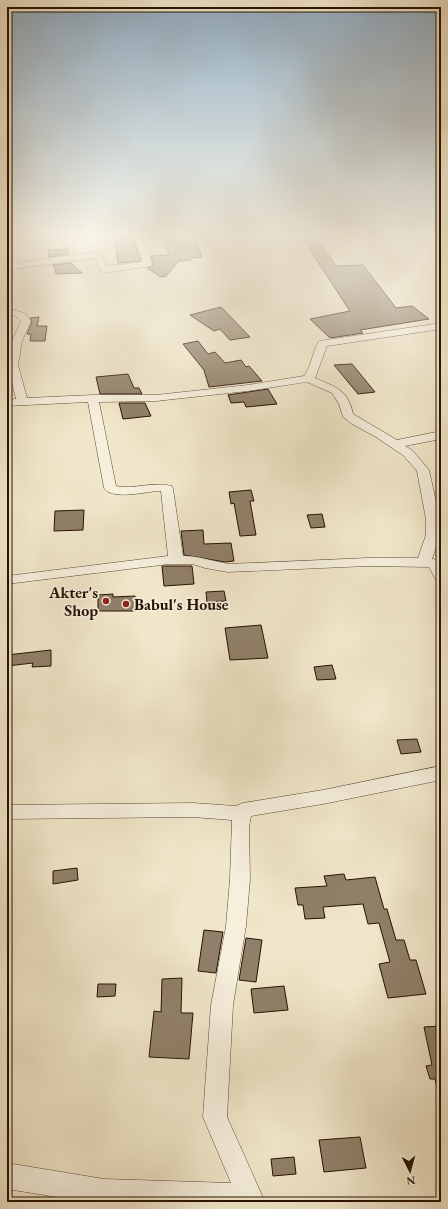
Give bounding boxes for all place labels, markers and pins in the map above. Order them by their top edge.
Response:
place label: Akter's Shop [48,582,98,621]
place label: Babul's House [134,594,229,615]
marker: Akter's Shop [101,596,111,606]
marker: Babul's House [121,599,131,609]

